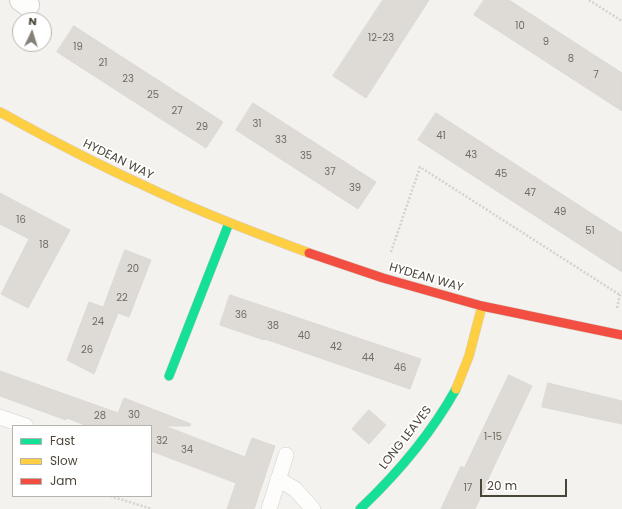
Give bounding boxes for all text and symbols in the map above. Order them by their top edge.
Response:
north arrow [12,12,52,52]
text: N [28,13,37,29]
house number: 10 [515,20,525,32]
house number: 12-23 [368,32,394,44]
house number: 9 [543,36,549,48]
house number: 19 [73,41,83,53]
house number: 8 [568,53,574,65]
house number: 21 [99,57,107,69]
house number: 7 [593,69,599,81]
house number: 23 [122,73,134,85]
house number: 25 [147,89,159,101]
house number: 27 [171,105,183,117]
house number: 31 [252,118,262,130]
house number: 29 [196,121,208,133]
house number: 41 [436,130,446,142]
house number: 33 [275,134,287,146]
street label: HYDEAN WAY [80,137,156,183]
house number: 43 [465,149,477,161]
house number: 35 [300,150,312,162]
house number: 37 [324,166,336,178]
house number: 45 [495,168,507,180]
house number: 39 [349,182,361,194]
house number: 47 [524,187,536,199]
house number: 49 [554,206,566,218]
house number: 16 [16,214,26,226]
house number: 51 [585,225,595,237]
house number: 18 [39,239,49,251]
street label: HYDEAN WAY [387,261,465,295]
house number: 20 [127,263,139,275]
house number: 22 [116,292,128,304]
house number: 36 [235,309,247,321]
house number: 24 [92,316,104,328]
house number: 38 [267,320,279,332]
house number: 40 [298,330,310,342]
house number: 42 [330,341,342,353]
house number: 26 [81,344,93,356]
house number: 44 [362,352,374,364]
house number: 46 [394,362,406,374]
street label: LONG LEAVES [377,403,435,473]
house number: 30 [128,409,140,421]
house number: 28 [94,410,106,422]
legend [12,425,152,497]
house number: 1-15 [484,431,502,443]
text: Fast [50,432,75,449]
house number: 32 [156,435,168,447]
house number: 34 [181,444,193,456]
text: Slow [50,452,78,469]
scale bar [482,471,569,497]
text: Jam [50,472,77,489]
text: 20 m [487,477,517,494]
house number: 17 [464,482,472,494]

